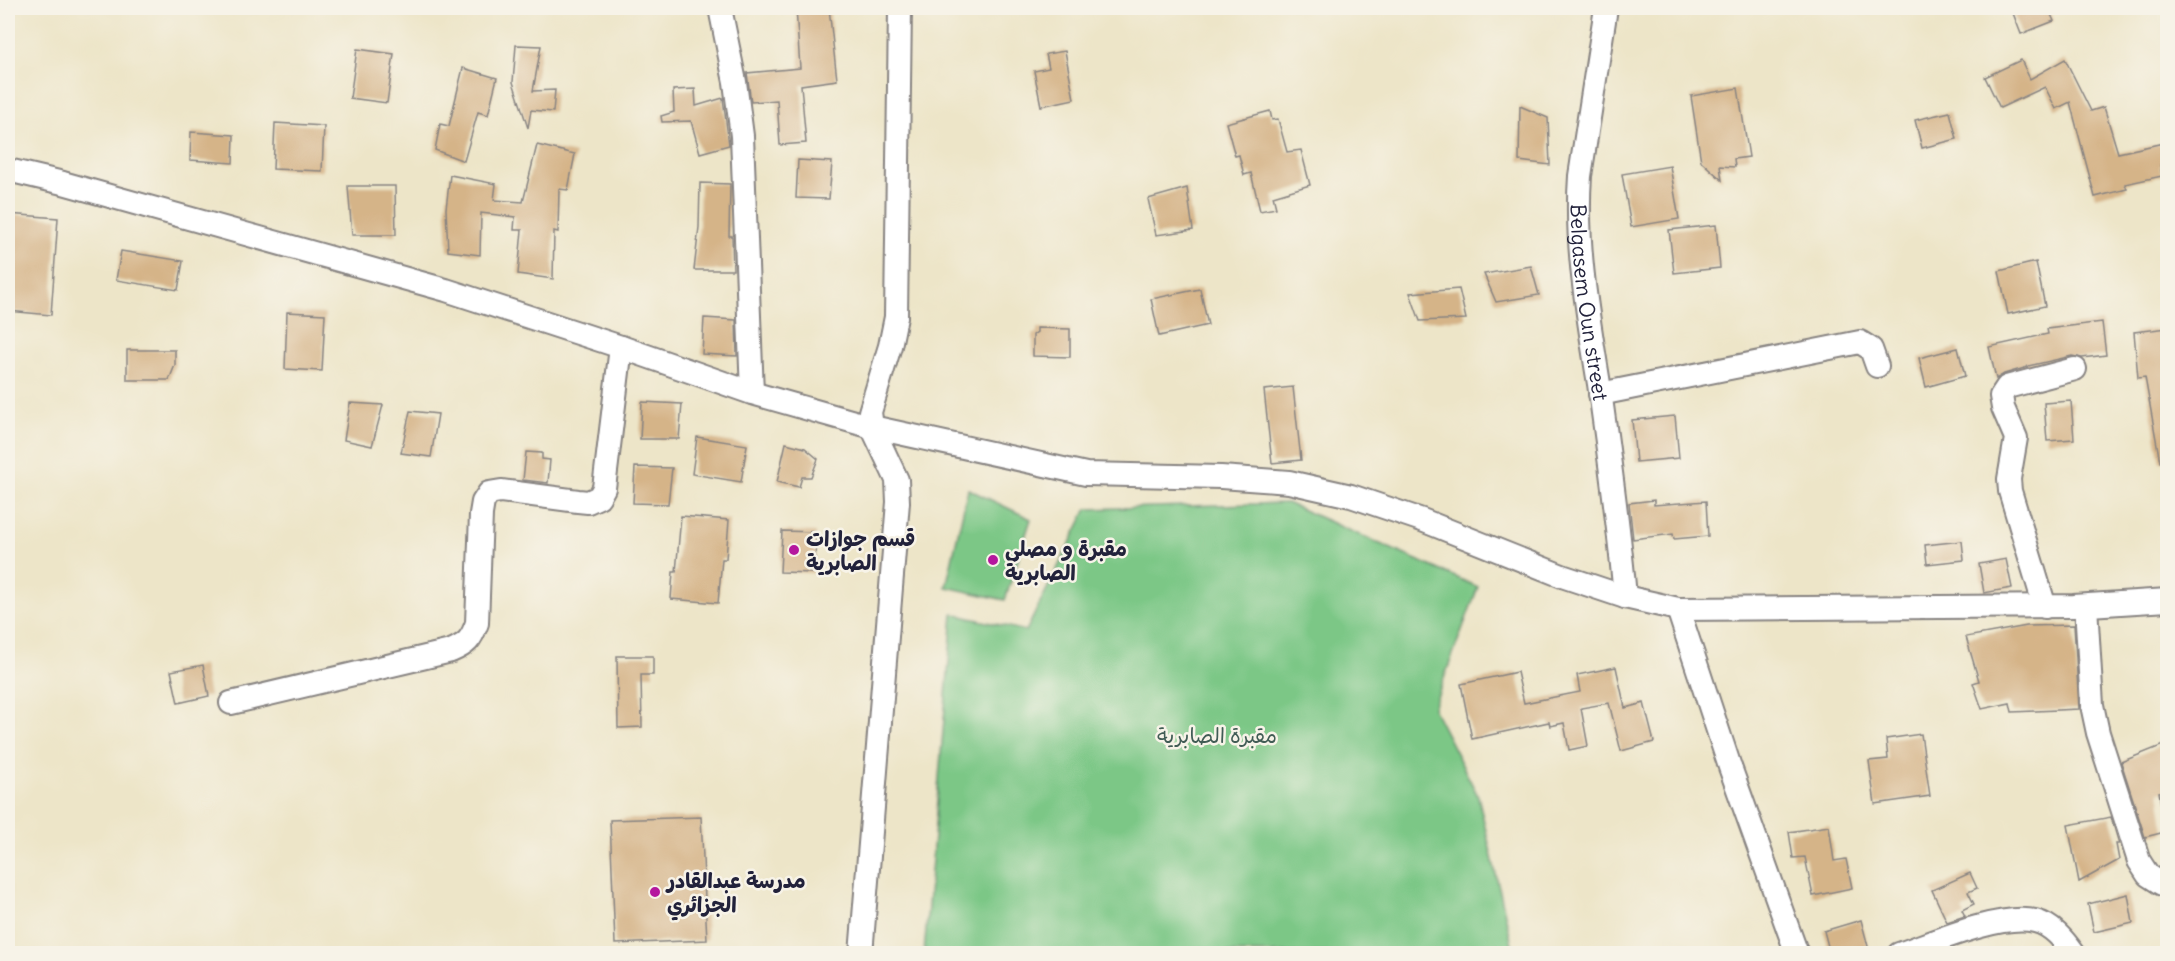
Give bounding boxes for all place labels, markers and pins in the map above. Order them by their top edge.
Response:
place label: قسم جوازات الصابرية [806,525,915,576]
place label: مقبرة و مصلى الصابرية [1005,535,1127,586]
marker: قسم جوازات الصابرية [787,543,801,557]
marker: مقبرة و مصلى الصابرية [986,553,1000,567]
place label: مدرسة عبدالقادر الجزائري [665,867,806,921]
marker: مدرسة عبدالقادر الجزائري [648,885,662,899]

